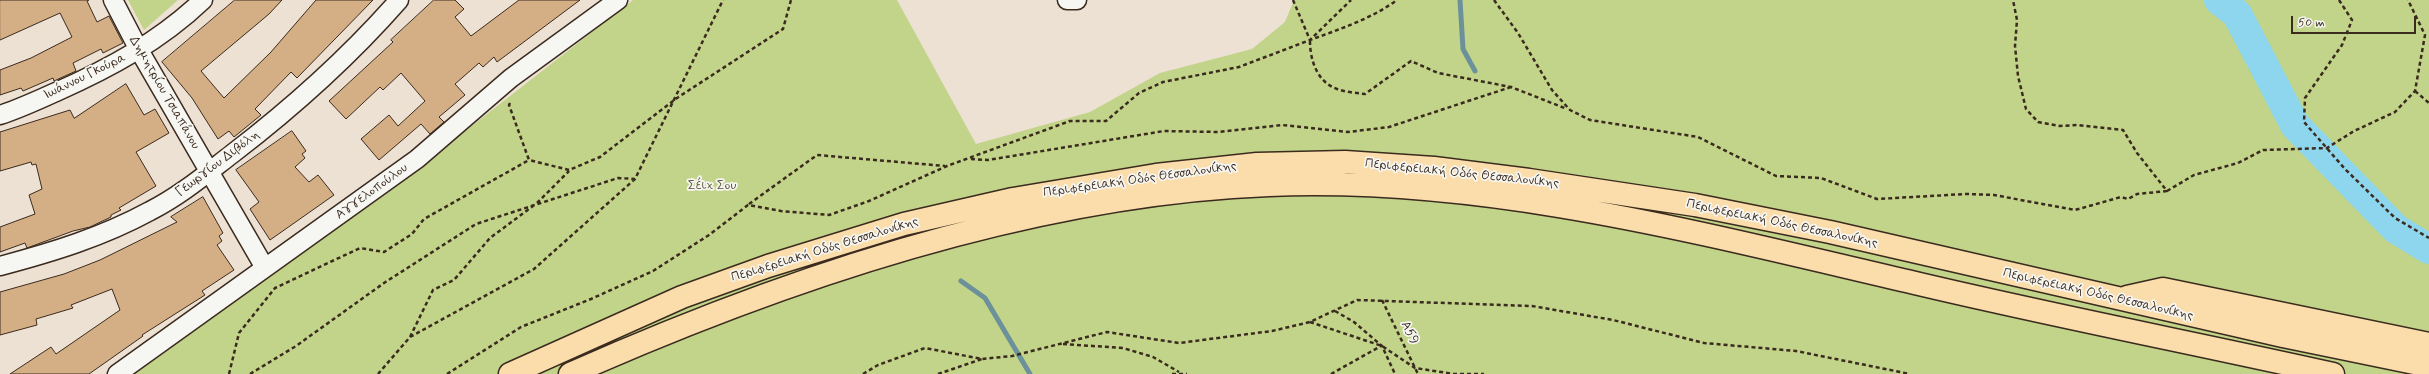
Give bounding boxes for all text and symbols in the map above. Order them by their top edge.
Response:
scale bar [2293,8,2418,34]
text: 50 m [2298,15,2325,31]
street label: Δημητρίου Τσιαπάνου [125,34,203,152]
street label: Ιωάννου Γκούρα [42,50,128,104]
street label: Γεωργίου Διβόλη [173,127,263,201]
street label: Περιφερειακή Οδός Θεσσαλονίκης [1364,156,1560,192]
street label: Περιφερειακή Οδός Θεσσαλονίκης [1042,159,1238,201]
street label: Αγγελοπούλου [333,161,411,223]
park label: Σέιχ Σου [688,178,736,194]
street label: Περιφερειακή Οδός Θεσσαλονίκης [1685,196,1879,252]
street label: Περιφερειακή Οδός Θεσσαλονίκης [730,214,920,286]
street label: Περιφερειακή Οδός Θεσσαλονίκης [2001,265,2195,325]
street label: Α59 [1397,319,1421,347]

